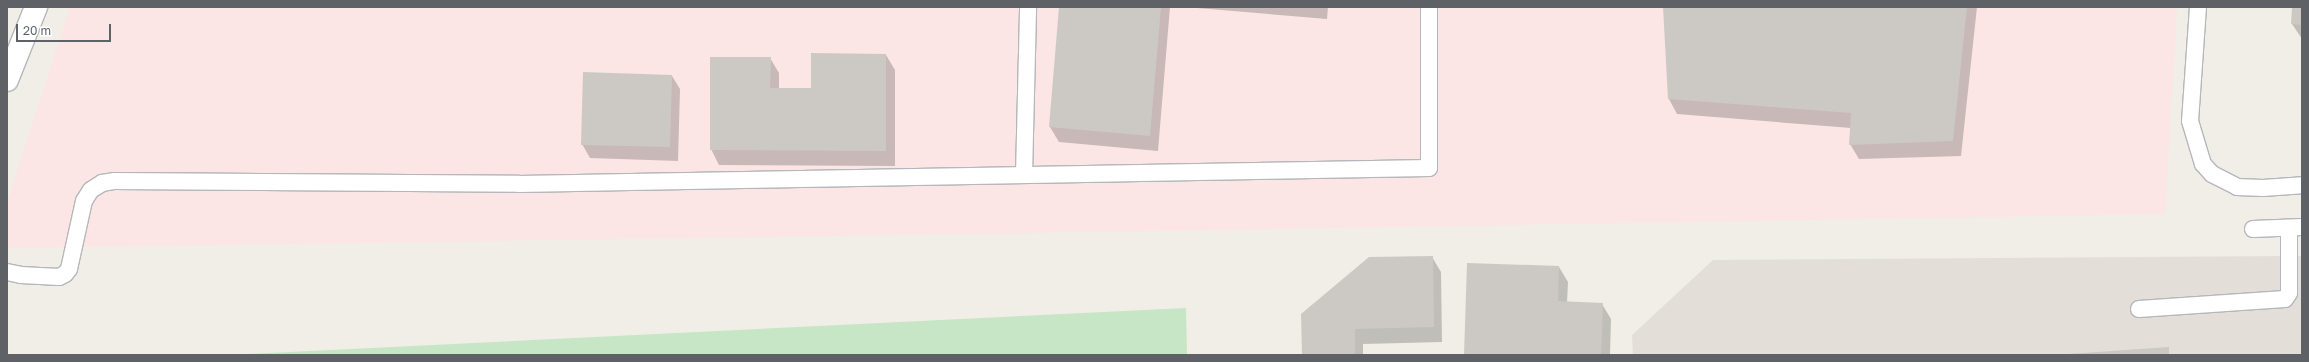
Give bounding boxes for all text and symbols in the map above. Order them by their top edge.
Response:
scale bar [18,16,113,42]
text: 20 m [23,23,51,38]

